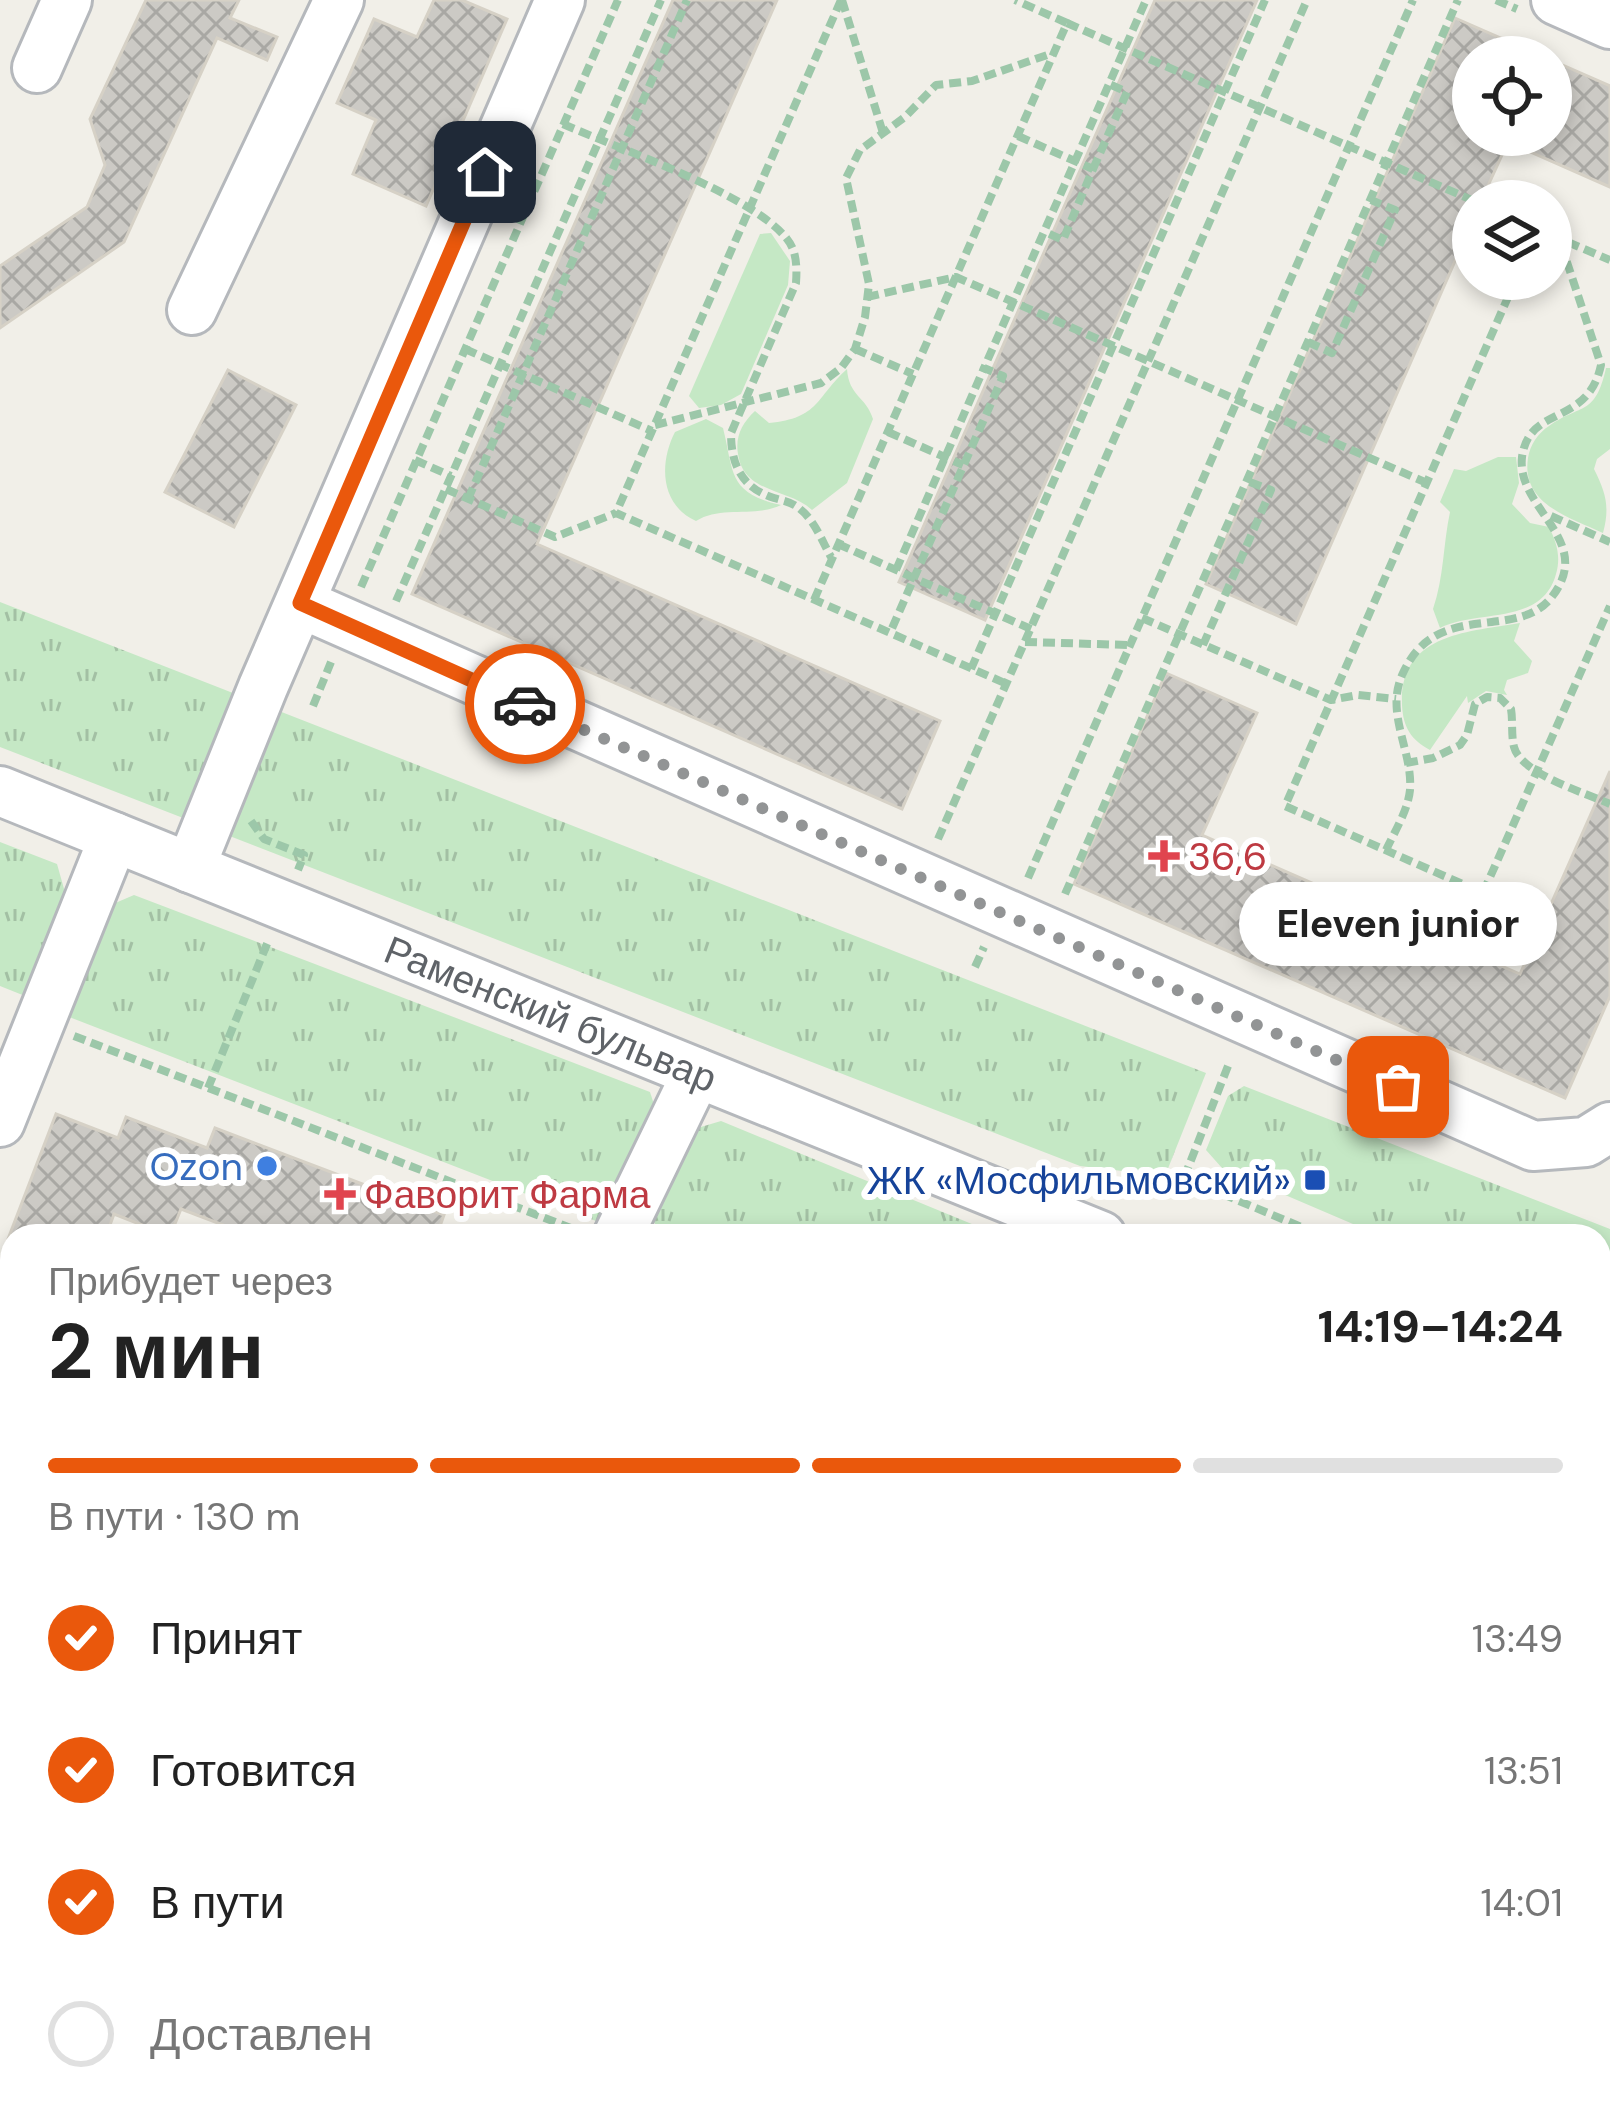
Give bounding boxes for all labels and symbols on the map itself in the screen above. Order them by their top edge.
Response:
pin [434,121,536,223]
courier [465,644,585,764]
place label: 36,6 [1188,831,1267,882]
marker: 36,6 [1151,843,1177,869]
callout: Eleven junior [1239,883,1557,967]
street label: Раменский бульвар [377,924,724,1104]
pin [1347,1036,1449,1138]
place label: Ozon [149,1141,243,1192]
marker: Ozon [254,1153,280,1179]
place label: ЖК «Мосфильмовский» [867,1155,1291,1206]
marker: ЖК «Мосфильмовский» [1302,1167,1328,1193]
place label: Фаворит Фарма [364,1169,651,1220]
marker: Фаворит Фарма [327,1181,353,1207]

